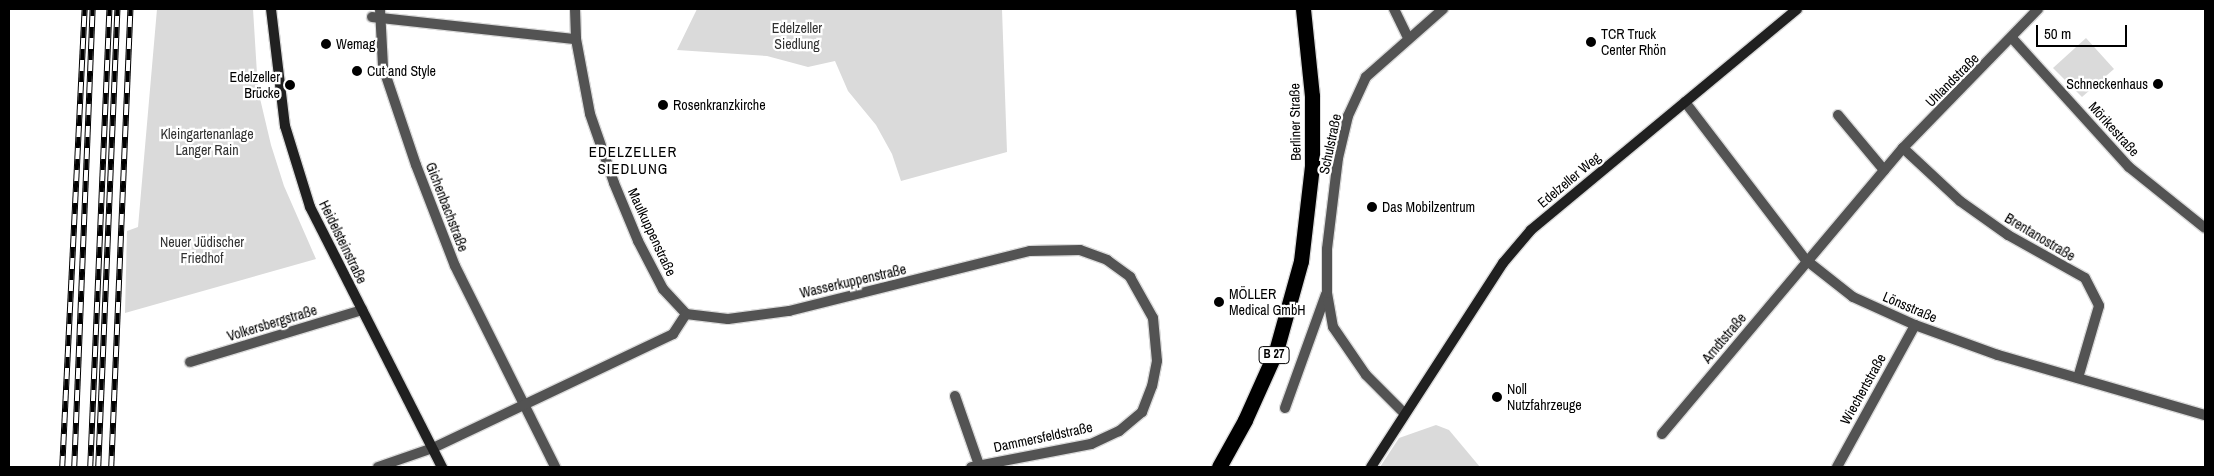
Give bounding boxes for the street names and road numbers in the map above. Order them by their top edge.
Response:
street label: Uhlandstraße [1922,50,1982,110]
street label: Berliner Straße [1286,83,1304,161]
street label: Mörikestraße [2085,98,2143,160]
street label: Schulstraße [1315,112,1345,176]
street label: Edelzeller Weg [1534,149,1604,211]
street label: Gichenbachstraße [422,160,472,254]
street label: Maulkuppenstraße [624,185,680,279]
street label: Heidelsteinstraße [316,198,370,286]
street label: Brentanostraße [2002,209,2078,265]
street label: Wasserkuppenstraße [798,261,908,301]
street label: Lönsstraße [1880,288,1940,326]
street label: Volkersbergstraße [225,301,319,345]
street label: Arndtstraße [1698,310,1750,366]
road number: B 27 [1258,346,1290,364]
street label: Wiechertstraße [1837,351,1889,427]
street label: Dammersfeldstraße [992,418,1094,456]

